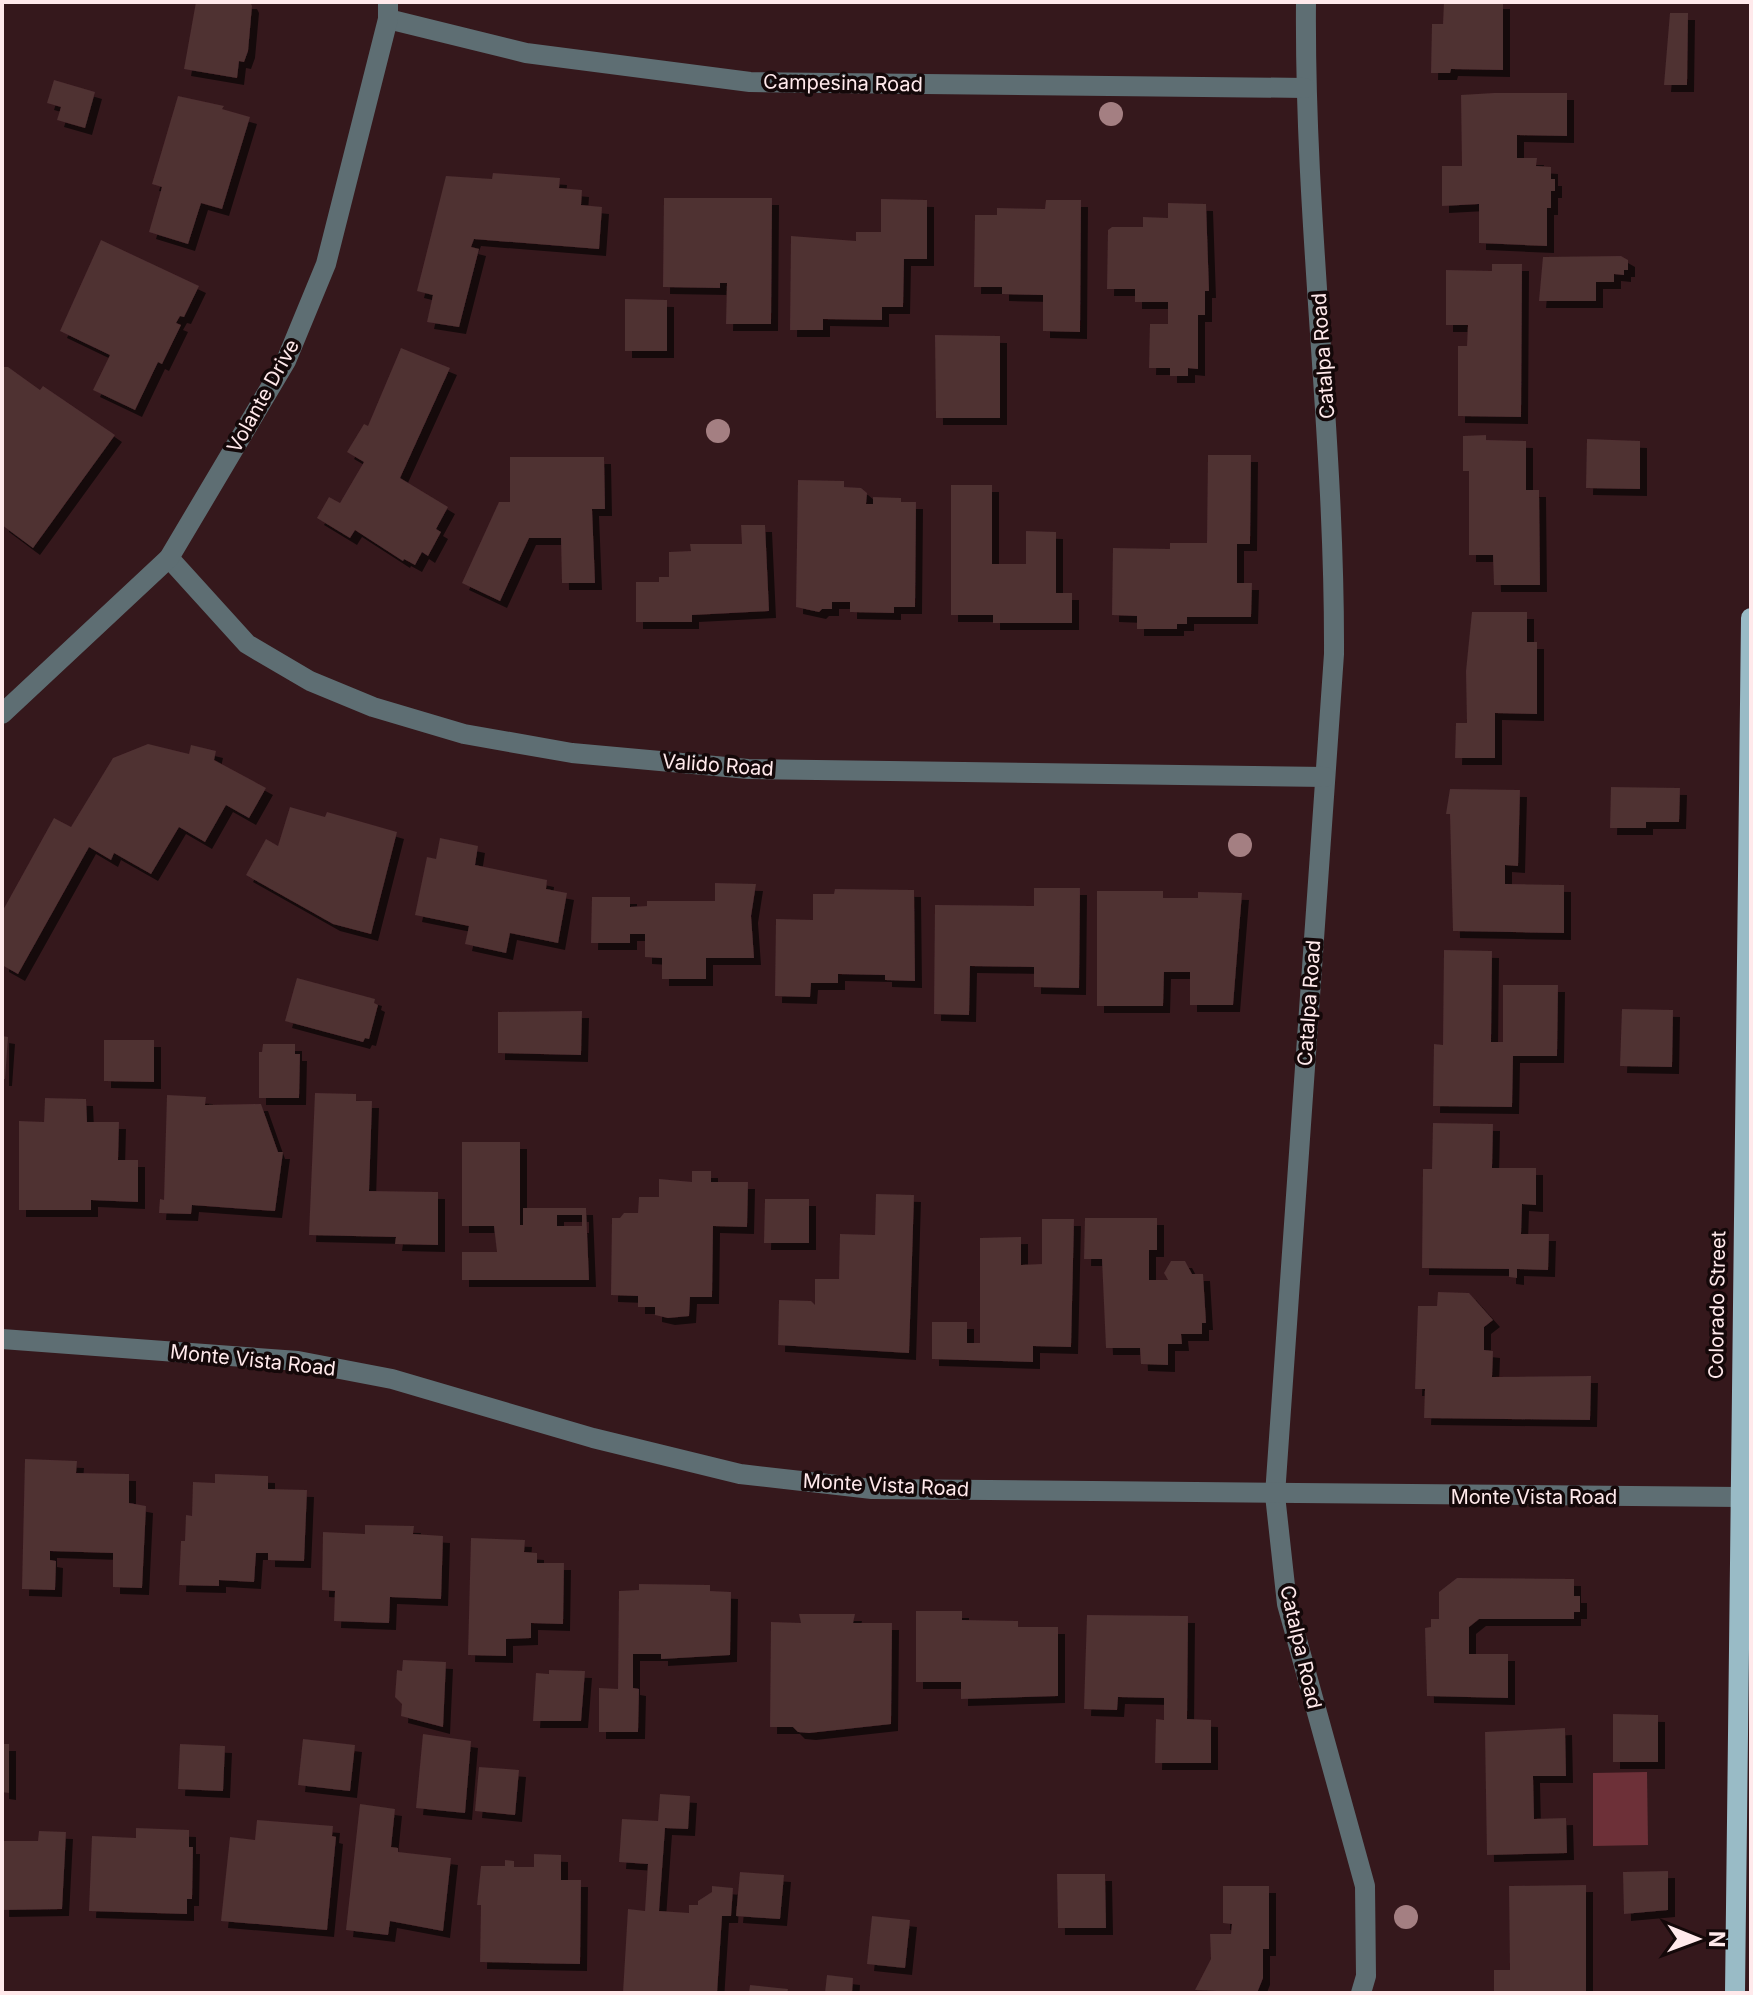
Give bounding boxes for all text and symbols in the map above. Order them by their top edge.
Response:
street label: Campesina Road [763,70,923,96]
street label: Catalpa Road [1307,292,1339,420]
street label: Volante Drive [222,335,304,457]
street label: Valido Road [661,749,775,781]
street label: Catalpa Road [1293,939,1325,1067]
street label: Colorado Street [1704,1230,1730,1379]
street label: Monte Vista Road [169,1339,337,1381]
street label: Monte Vista Road [802,1469,970,1501]
street label: Monte Vista Road [1451,1485,1617,1509]
street label: Catalpa Road [1275,1583,1327,1711]
north arrow [1657,1899,1737,1979]
text: N [1704,1931,1730,1948]

